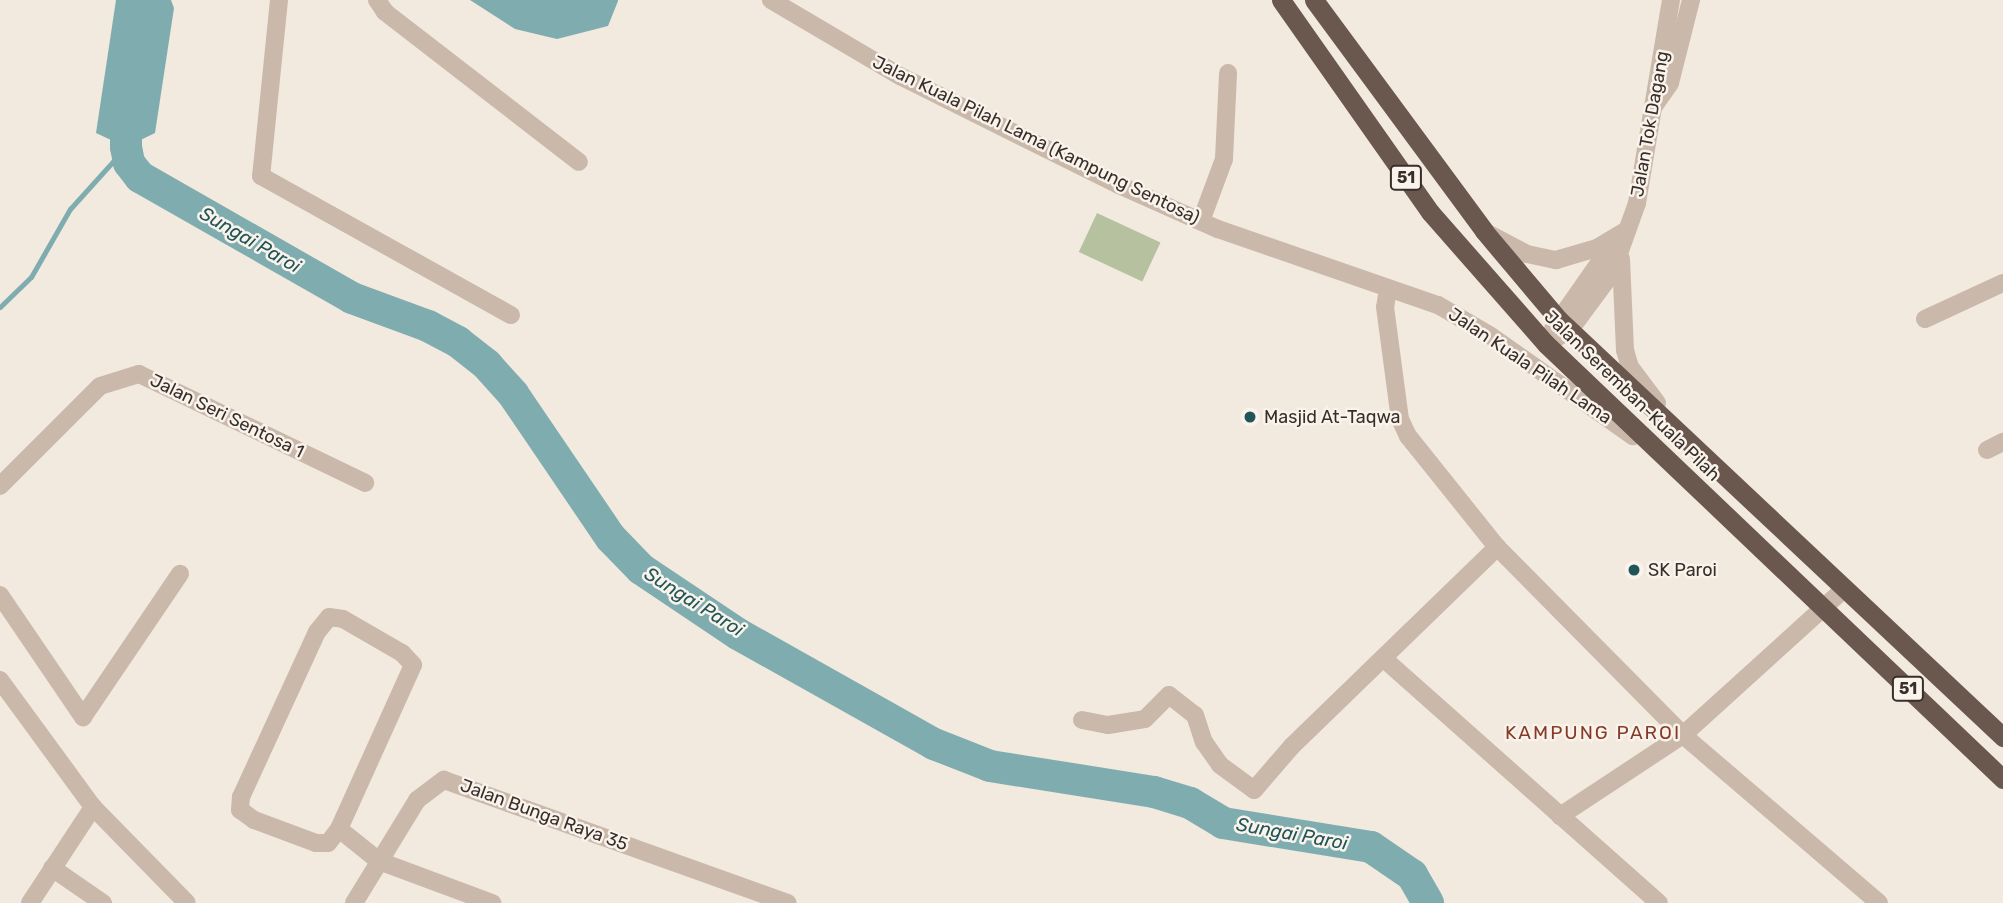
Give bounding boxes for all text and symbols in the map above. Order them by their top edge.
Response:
street label: Jalan Tok Dagang [1626,49,1674,199]
street label: Jalan Kuala Pilah Lama (Kampung Sentosa) [869,51,1203,229]
road number: 51 [1388,166,1424,190]
water label: Sungai Paroi [196,202,304,278]
street label: Jalan Kuala Pilah Lama [1444,303,1616,429]
street label: Jalan Seremban-Kuala Pilah [1540,306,1724,486]
street label: Jalan Seri Sentosa 1 [147,369,307,463]
place label: Masjid At-Taqwa [1264,406,1401,428]
marker: Masjid At-Taqwa [1242,409,1258,425]
place label: SK Paroi [1648,559,1717,581]
marker: SK Paroi [1626,562,1642,578]
water label: Sungai Paroi [640,563,748,641]
road number: 51 [1890,676,1926,702]
district label: KAMPUNG PAROI [1507,722,1679,744]
street label: Jalan Bunga Raya 35 [457,775,631,855]
water label: Sungai Paroi [1235,813,1349,855]

